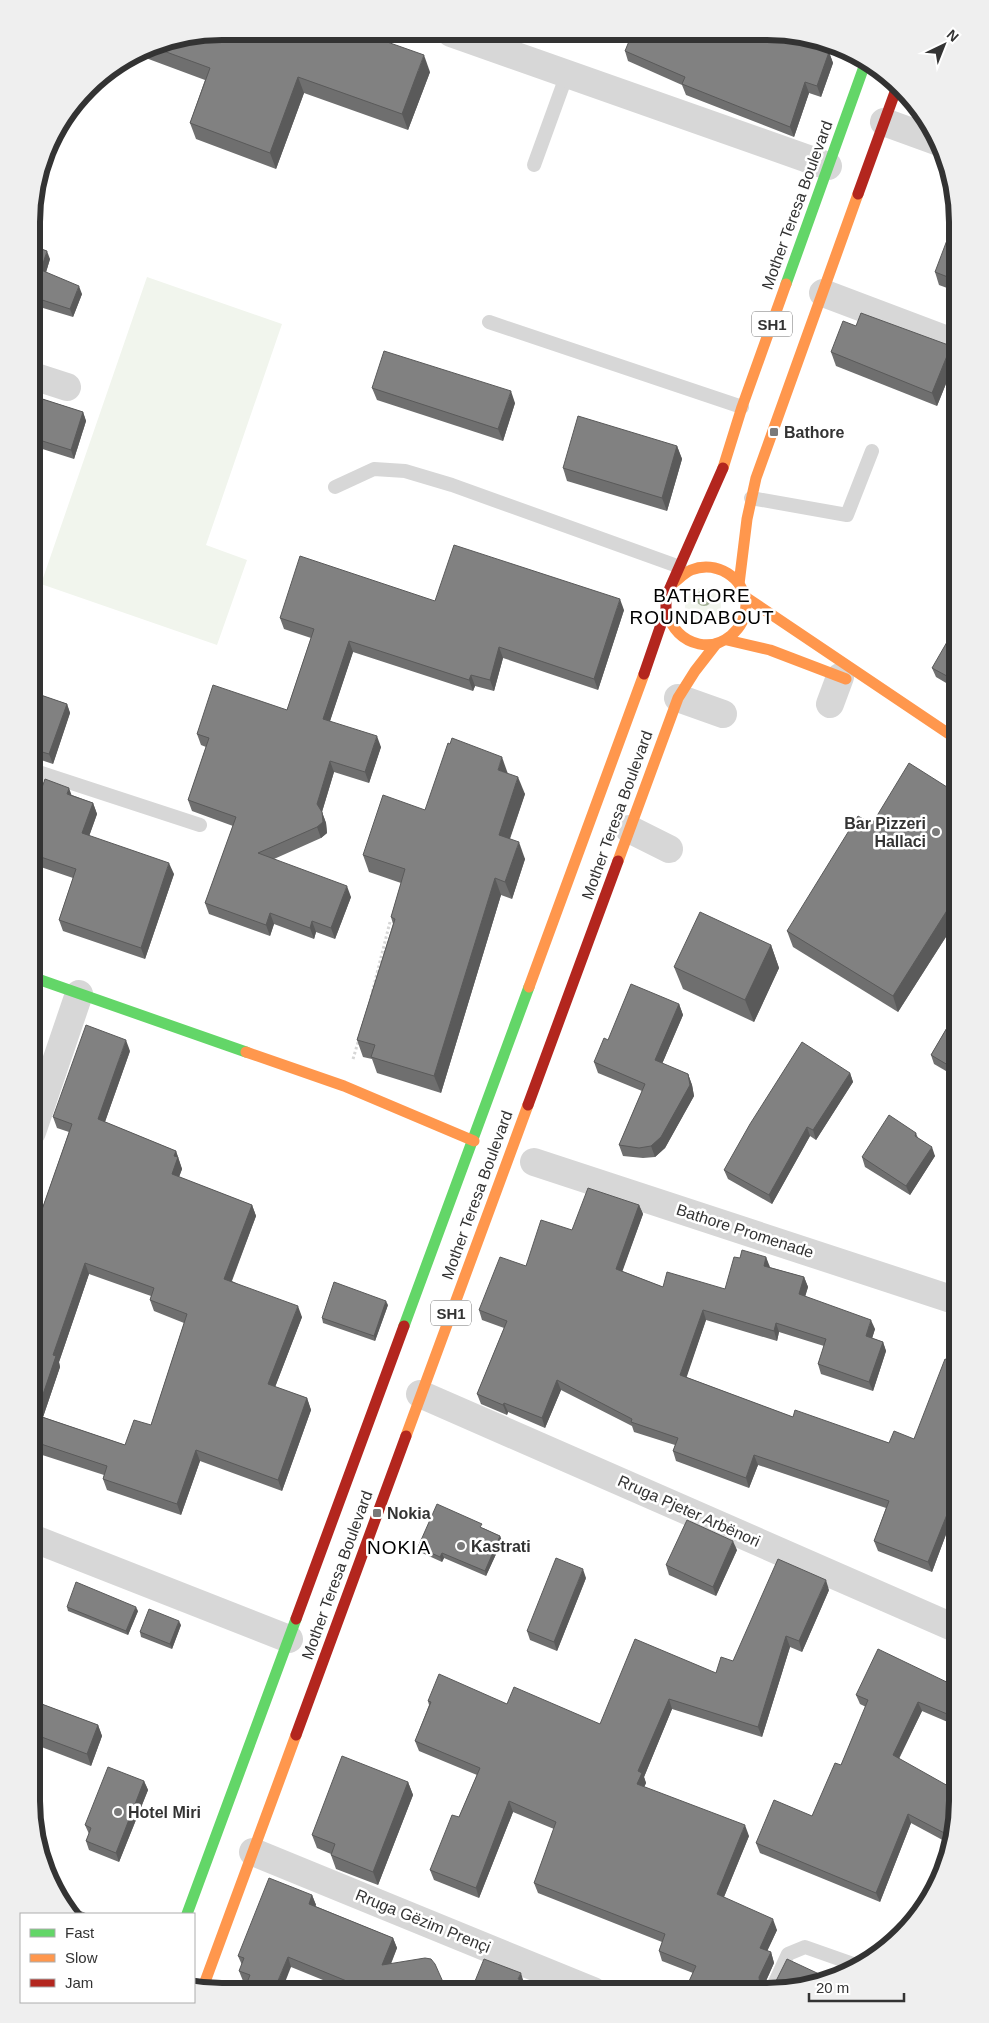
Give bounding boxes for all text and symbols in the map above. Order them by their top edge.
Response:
north arrow [919,20,969,70]
text: N [944,26,962,45]
street label: Mother Teresa Boulevard [758,118,836,292]
road number: SH1 [752,312,792,336]
place label: Bathore [784,424,845,441]
marker: Bathore [768,426,780,438]
district label: BATHORE ROUNDABOUT [629,585,775,628]
street label: Mother Teresa Boulevard [578,728,656,902]
place label: Bar Pizzeri Hallaci [844,815,926,850]
marker: Bar Pizzeri Hallaci [930,826,942,838]
street label: Mother Teresa Boulevard [438,1108,516,1282]
street label: Bathore Promenade [674,1201,816,1261]
road number: SH1 [431,1300,471,1326]
street label: Rruga Pjeter Arbënori [615,1472,763,1550]
street label: Mother Teresa Boulevard [298,1488,376,1662]
place label: Nokia [387,1505,431,1522]
marker: Nokia [371,1507,383,1519]
district label: NOKIA [367,1537,431,1558]
place label: Kastrati [471,1538,531,1555]
marker: Kastrati [455,1540,467,1552]
place label: Hotel Miri [128,1804,201,1821]
marker: Hotel Miri [112,1806,124,1818]
street label: Rruga Gëzim Prençi [353,1886,493,1956]
legend [20,1913,195,2003]
text: Fast [65,1924,95,1941]
text: Slow [65,1949,98,1966]
scale bar [809,1970,904,2002]
text: Jam [65,1974,93,1991]
text: 20 m [816,1979,849,1996]

